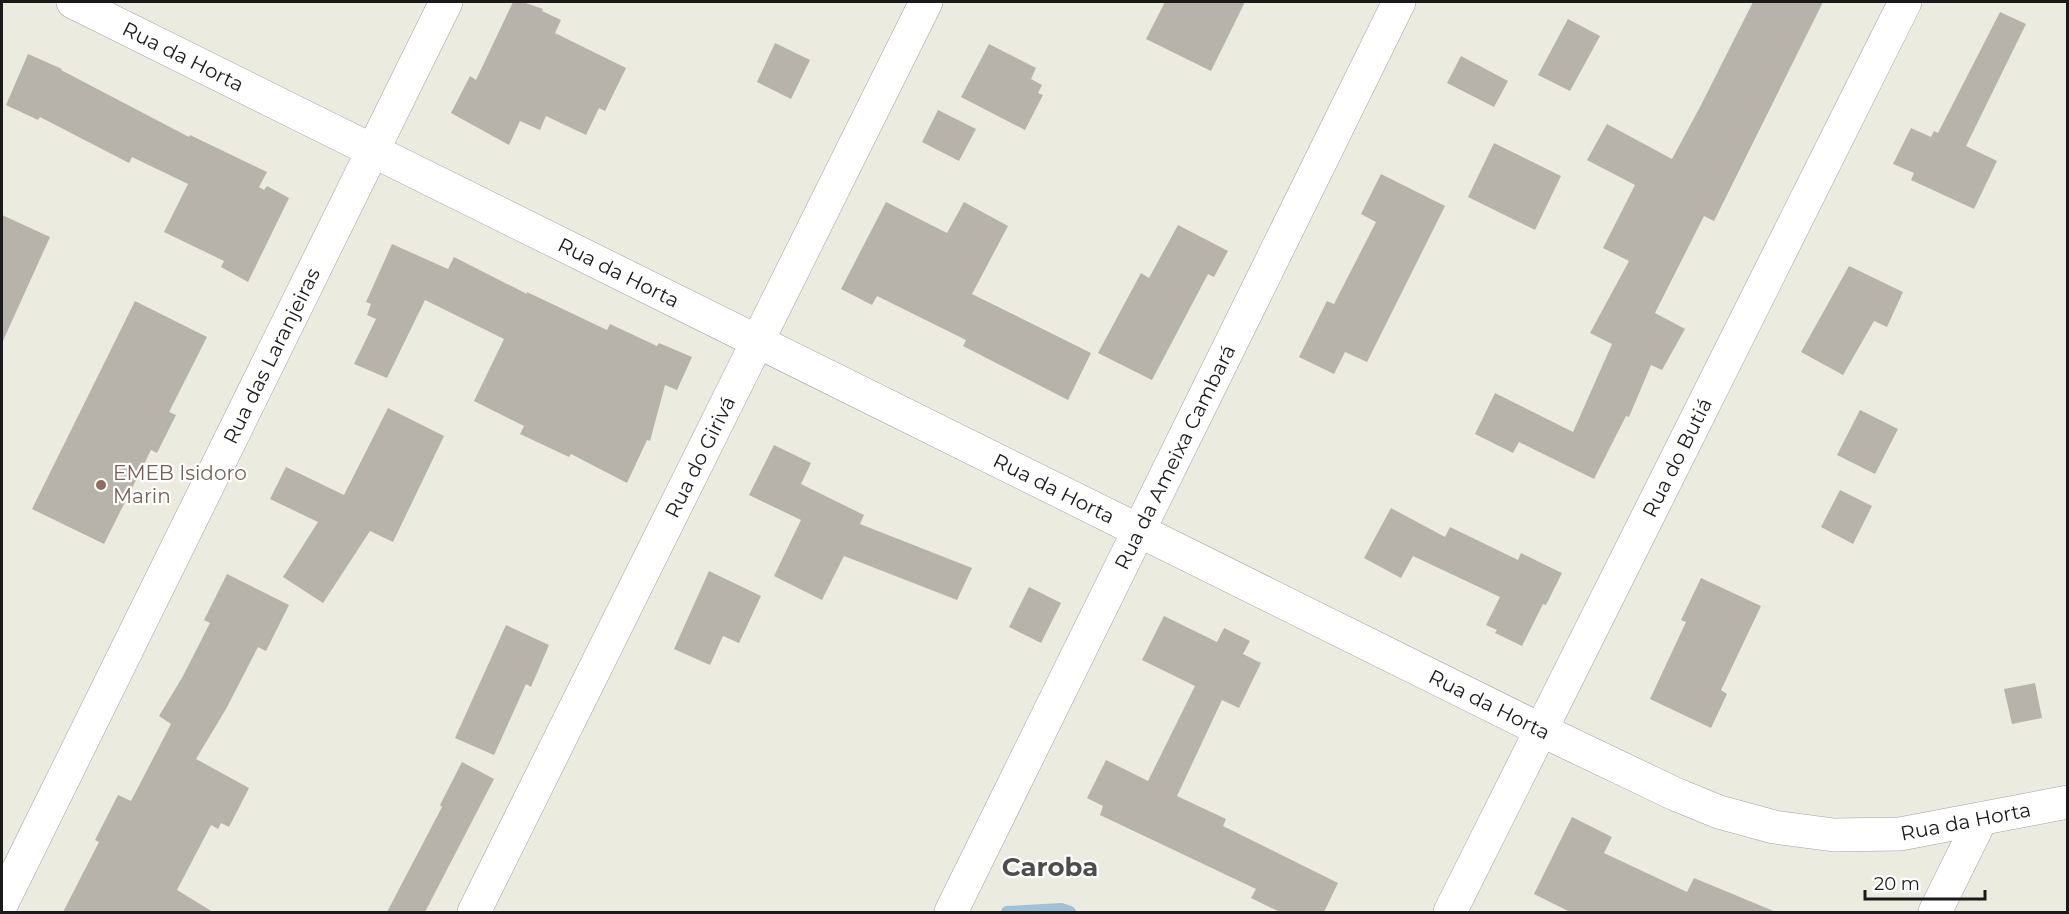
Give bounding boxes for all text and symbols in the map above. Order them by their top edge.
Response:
street label: Rua da Horta [119,17,248,97]
street label: Rua da Horta [554,232,683,313]
street label: Rua das Laranjeiras [218,264,325,448]
street label: Rua da Ameixa Cambará [1109,341,1240,574]
street label: Rua do Girivá [660,392,740,522]
street label: Rua do Butiá [1637,394,1717,521]
street label: Rua da Horta [989,448,1119,529]
place label: EMEB Isidoro Marin [113,461,247,508]
marker: EMEB Isidoro Marin [94,478,108,492]
street label: Rua da Horta [1425,664,1554,745]
street label: Rua da Horta [1898,797,2033,846]
district label: Caroba [1002,851,1098,883]
scale bar [1865,863,1985,901]
text: 20 m [1874,873,1920,895]

